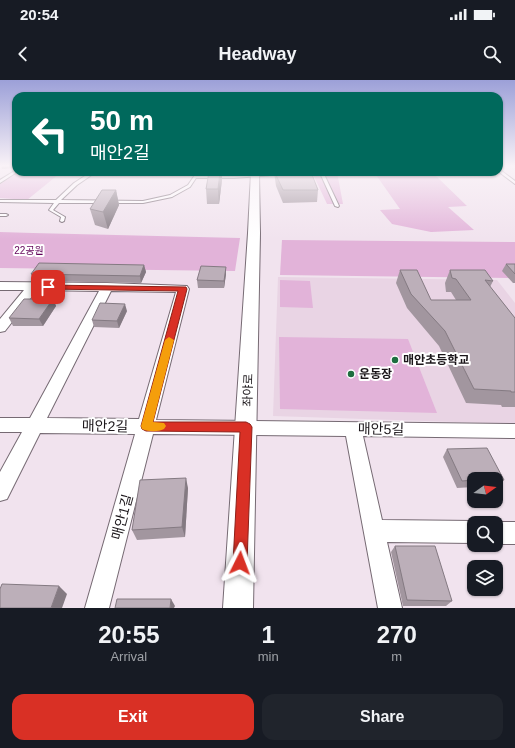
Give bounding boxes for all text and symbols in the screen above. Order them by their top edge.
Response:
text: 20:54 [20,6,58,23]
icon: back [12,43,34,65]
icon: search [481,43,503,65]
text: Headway [218,44,297,64]
text: 50 m [90,105,154,136]
icon: left [24,108,76,160]
text: 매안2길 [90,143,150,163]
park label: 22공원 [14,245,44,256]
pin [31,270,65,304]
icon: arrive [37,276,59,298]
place label: 매안초등학교 [403,353,469,367]
marker: 매안초등학교 [390,355,400,365]
place label: 운동장 [359,367,392,381]
marker: 운동장 [346,369,356,379]
street label: 좌야로 [240,373,256,407]
street label: 매안2길 [82,418,128,434]
street label: 매안5길 [358,421,404,437]
north arrow [467,472,503,508]
map controls [467,472,503,596]
street label: 매안1길 [108,493,136,541]
button: search [467,516,503,552]
position arrow [219,542,261,584]
button: layers [467,560,503,596]
text: 20:55 [98,621,160,648]
text: 1 [261,621,275,648]
text: 270 [377,621,417,648]
text: Arrival [110,649,147,664]
text: min [258,649,279,664]
text: m [391,649,402,664]
button: Exit [12,694,254,740]
button: Share [262,694,503,740]

